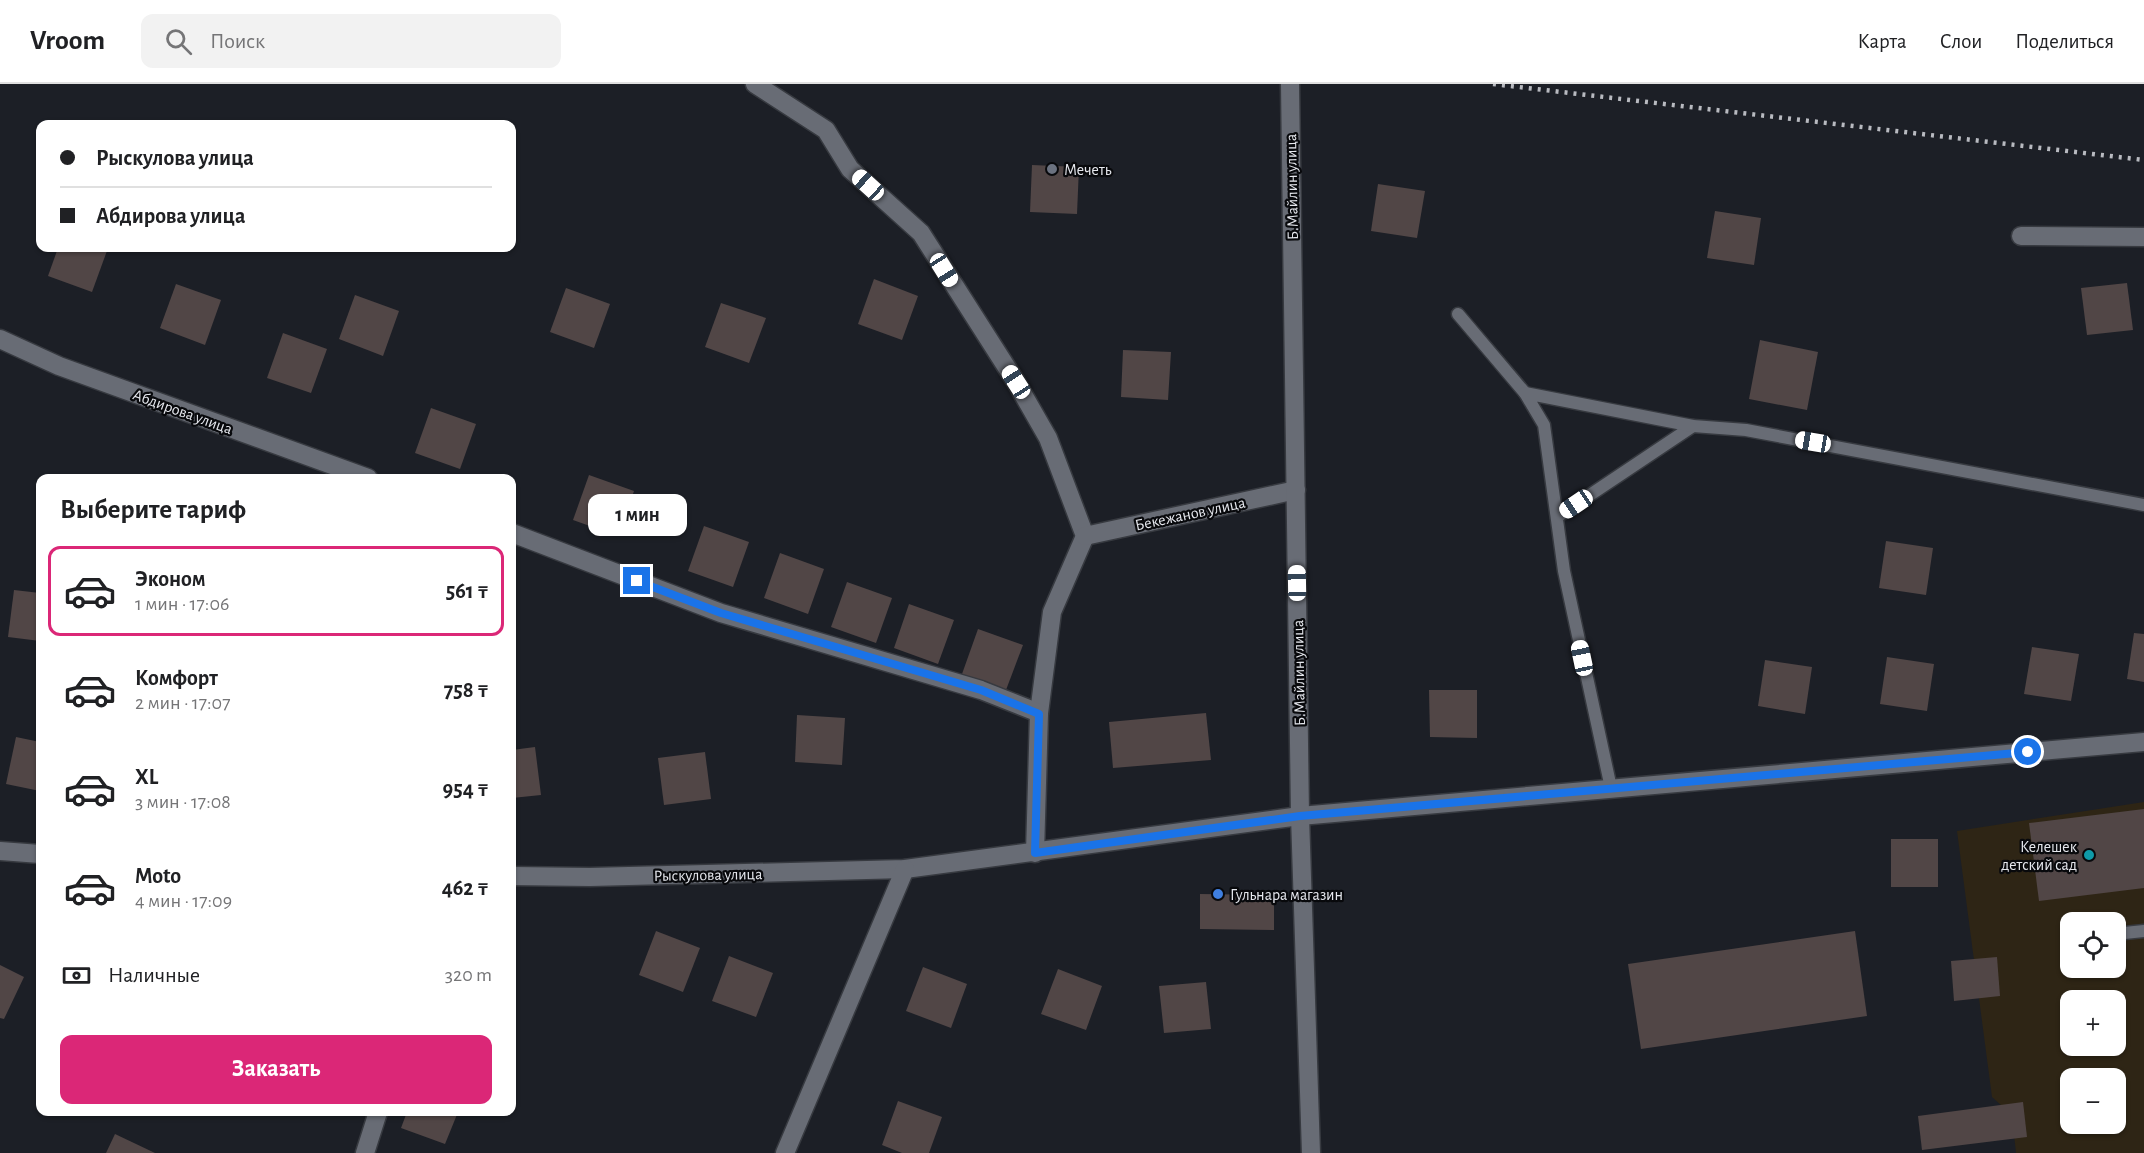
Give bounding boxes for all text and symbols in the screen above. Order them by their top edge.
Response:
search box [141,14,561,68]
icon: search [162,25,195,58]
text: Vroom [30,27,105,55]
text: Поиск [210,30,265,52]
text: Карта [1857,31,1907,52]
text: Слои [1940,31,1982,52]
text: Поделиться [2015,31,2114,52]
street label: Б.Майлин улица [1283,134,1302,240]
text: Рыскулова улица [96,147,254,169]
marker: Мечеть [1045,162,1059,176]
place label: Мечеть [1064,162,1112,178]
car [849,166,887,204]
text: Абдирова улица [96,205,245,227]
car [927,250,961,290]
car [999,362,1033,402]
street label: Абдирова улица [130,387,235,438]
car [1794,430,1832,454]
car [1556,486,1596,522]
callout: 1 мин [588,494,686,536]
street label: Бекежанов улица [1134,494,1247,534]
text: Выберите тариф [60,496,246,523]
text: 1 мин [615,505,660,525]
icon: car [63,564,117,618]
car [1288,565,1306,601]
route end [623,567,650,594]
text: Эконом [135,568,206,590]
text: 561 ₸ [446,580,489,602]
text: 1 мин · 17:06 [135,594,229,614]
street label: Б.Майлин улица [1290,620,1309,726]
car [1569,639,1595,677]
icon: car [63,663,117,717]
text: Комфорт [135,667,218,689]
text: 758 ₸ [444,679,489,701]
text: 2 мин · 17:07 [135,693,231,713]
route start [2014,738,2041,765]
icon: car [63,762,117,816]
text: XL [135,766,158,788]
text: 954 ₸ [443,778,489,800]
text: 3 мин · 17:08 [135,792,231,812]
place label: Келешек детский сад [2001,839,2078,873]
marker: Келешек детский сад [2082,848,2096,862]
icon: car [63,861,117,915]
text: Moto [135,865,181,887]
street label: Рыскулова улица [653,866,763,885]
text: 462 ₸ [442,877,489,899]
marker: Гульнара магазин [1211,887,1225,901]
place label: Гульнара магазин [1230,887,1343,904]
text: 4 мин · 17:09 [135,891,232,911]
map controls [2060,912,2126,1134]
button: locate [2060,912,2126,978]
icon: cash [60,959,93,992]
text: Наличные [108,964,200,986]
text: 320 m [445,965,492,985]
button: + [2060,990,2126,1056]
button: Заказать [60,1035,492,1104]
button: − [2060,1068,2126,1134]

